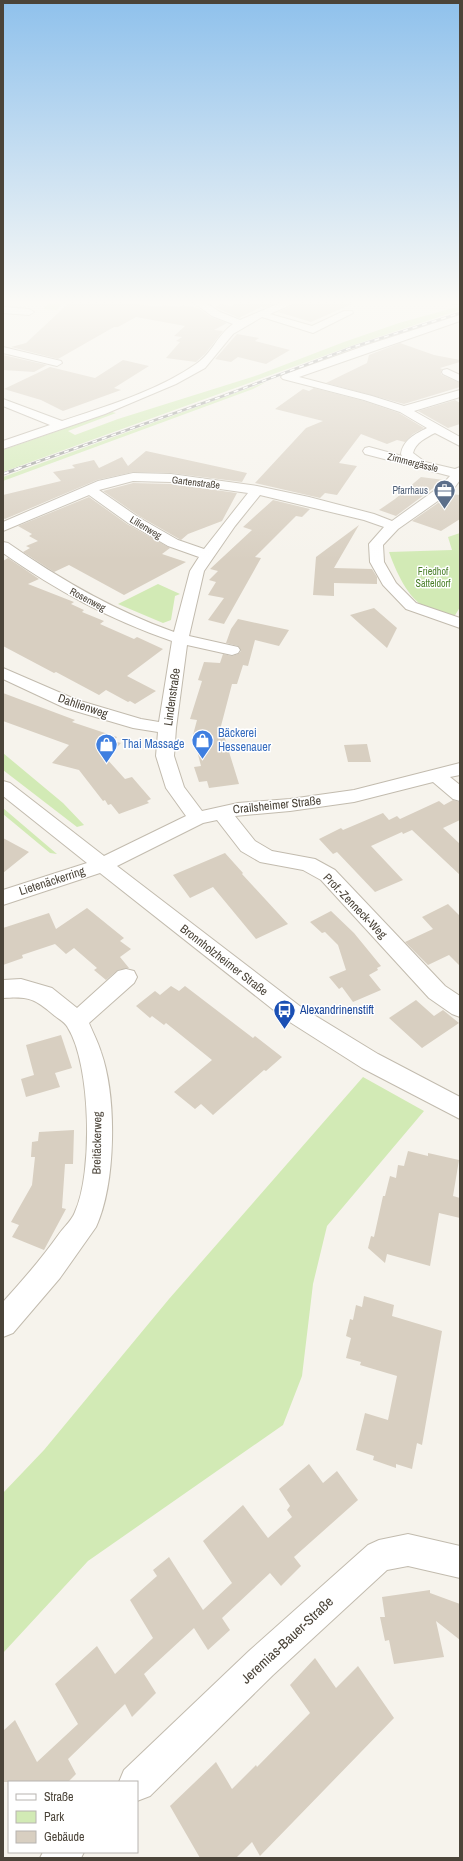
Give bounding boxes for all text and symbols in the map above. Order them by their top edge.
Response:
street label: Zimmergässle [386,450,440,475]
street label: Gartenstraße [171,473,221,492]
office icon: Pfarrhaus [431,477,457,510]
place label: Pfarrhaus [392,484,428,497]
street label: Lilienweg [127,513,165,542]
park label: Friedhof Satteldorf [415,565,451,590]
street label: Rosenweg [68,585,108,614]
street label: Lindenstraße [160,667,184,727]
street label: Dahlienweg [56,690,111,722]
place label: Bäckerei Hessenauer [218,725,272,755]
shop icon: Bäckerei Hessenauer [190,727,216,760]
shop icon: Thai Massage [93,731,119,764]
place label: Thai Massage [122,736,184,752]
street label: Crailsheimer Straße [232,792,322,818]
street label: Lietenäckerring [17,863,87,899]
street label: Prof.-Zenneck-Weg [320,870,391,943]
street label: Bronnholzheimer Straße [177,921,271,999]
bus stop icon: Alexandrinenstift [271,997,297,1030]
place label: Alexandrinenstift [299,1002,374,1018]
street label: Breitäckerweg [88,1111,106,1175]
street label: Jeremias-Bauer-Straße [237,1593,337,1687]
legend [8,1781,138,1853]
text: Straße [44,1789,74,1805]
text: Park [44,1809,64,1825]
text: Gebäude [44,1829,85,1845]

